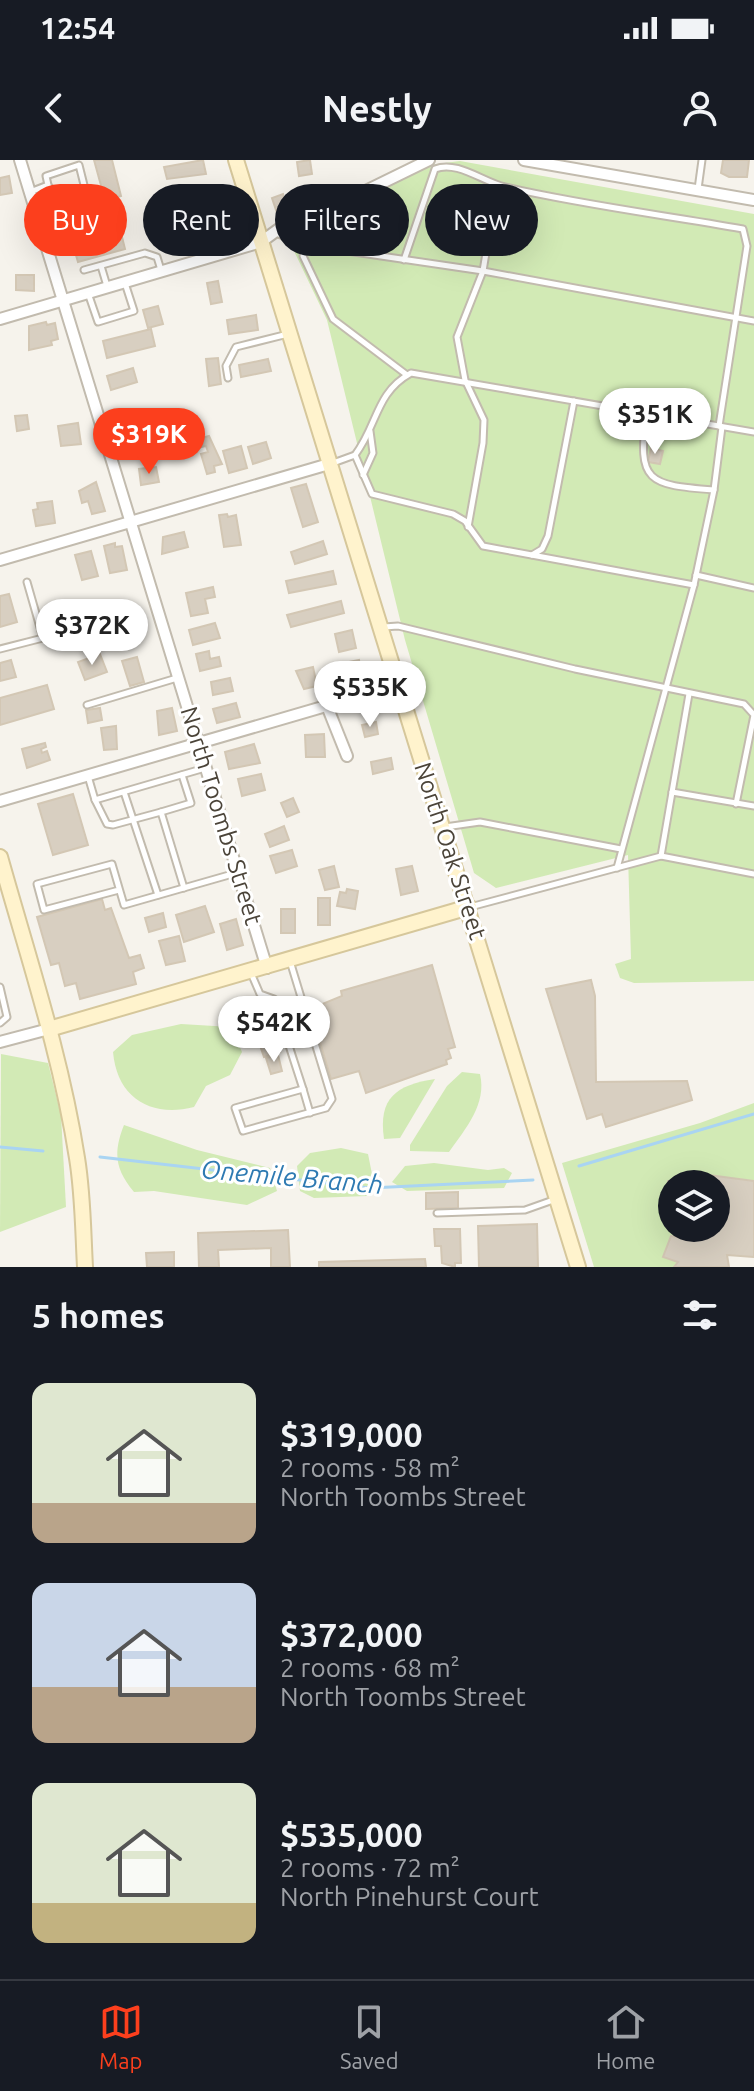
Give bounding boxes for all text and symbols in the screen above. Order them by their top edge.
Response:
text: 12:54 [40,11,115,45]
icon: back [32,86,76,130]
icon: person [678,86,722,130]
text: Nestly [322,88,432,129]
chip: Buy [24,184,127,256]
chip: Rent [143,184,259,256]
chip: Filters [275,184,409,256]
chip: New [425,184,538,256]
pin: $351K [599,388,711,456]
text: $351K [617,399,693,428]
pin: $319K [93,408,205,476]
text: $319K [111,419,187,448]
pin: $372K [36,599,148,667]
text: $372K [54,610,130,639]
pin: $535K [314,661,426,729]
text: $535K [332,672,408,701]
street label: North Toombs Street [175,703,268,929]
street label: North Oak Street [409,759,492,943]
pin: $542K [218,996,330,1064]
text: $542K [236,1007,312,1036]
water label: Onemile Branch [200,1154,384,1199]
map controls [658,1170,730,1242]
button: layers [658,1170,730,1242]
icon: filters [678,1293,722,1337]
text: 5 homes [32,1296,165,1334]
icon: home [96,1415,192,1511]
text: $319,000 [280,1415,423,1453]
text: 2 rooms · 58 m² [280,1453,460,1482]
text: North Toombs Street [280,1482,526,1511]
icon: home [96,1615,192,1711]
text: $372,000 [280,1615,423,1653]
text: 2 rooms · 68 m² [280,1653,460,1682]
text: North Toombs Street [280,1682,526,1711]
icon: home [96,1815,192,1911]
text: $535,000 [280,1815,423,1853]
text: 2 rooms · 72 m² [280,1853,460,1882]
text: North Pinehurst Court [280,1882,539,1911]
tab: Map [99,2000,143,2073]
tab: Saved [340,2000,399,2073]
tab: Home [596,2000,655,2073]

